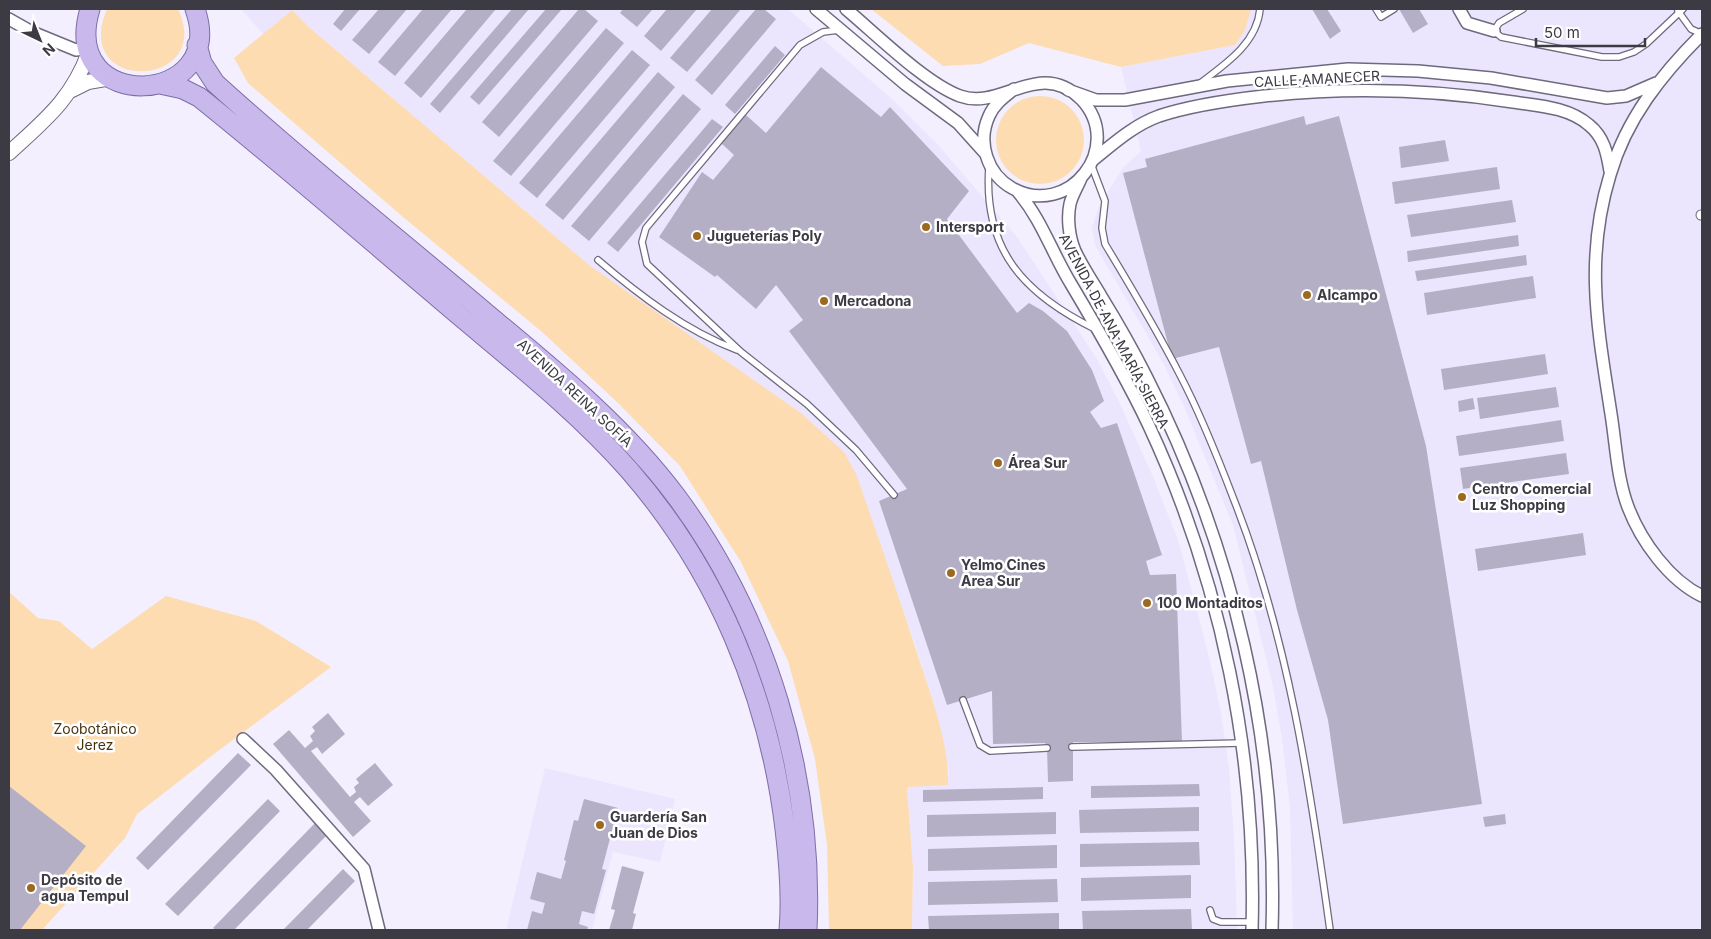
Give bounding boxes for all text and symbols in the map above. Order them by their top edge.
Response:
north arrow [15,15,65,65]
scale bar [1536,15,1645,47]
text: 50 m [1544,23,1580,42]
text: N [40,40,59,60]
street label: CALLE AMANECER [1253,67,1381,90]
place label: Intersport [936,218,1004,235]
marker: Intersport [920,221,932,233]
place label: Jugueterías Poly [707,227,822,244]
marker: Jugueterías Poly [691,230,703,242]
street label: AVENIDA DE ANA MARÍA SIERRA [1056,230,1173,431]
place label: Alcampo [1317,286,1378,303]
marker: Alcampo [1301,289,1313,301]
place label: Mercadona [834,292,912,309]
marker: Mercadona [818,295,830,307]
street label: AVENIDA REINA SOFÍA [514,335,637,451]
place label: Área Sur [1008,453,1068,471]
marker: Área Sur [992,457,1004,469]
place label: Centro Comercial Luz Shopping [1472,480,1591,513]
marker: Centro Comercial Luz Shopping [1456,491,1468,503]
place label: Yelmo Cines Area Sur [961,556,1046,589]
marker: Yelmo Cines Area Sur [945,567,957,579]
place label: 100 Montaditos [1157,594,1263,611]
marker: 100 Montaditos [1141,597,1153,609]
park label: Zoobotánico Jerez [53,720,137,753]
place label: Guardería San Juan de Dios [610,808,707,841]
marker: Guardería San Juan de Dios [594,819,606,831]
place label: Depósito de agua Tempul [41,871,129,904]
marker: Depósito de agua Tempul [25,882,37,894]

